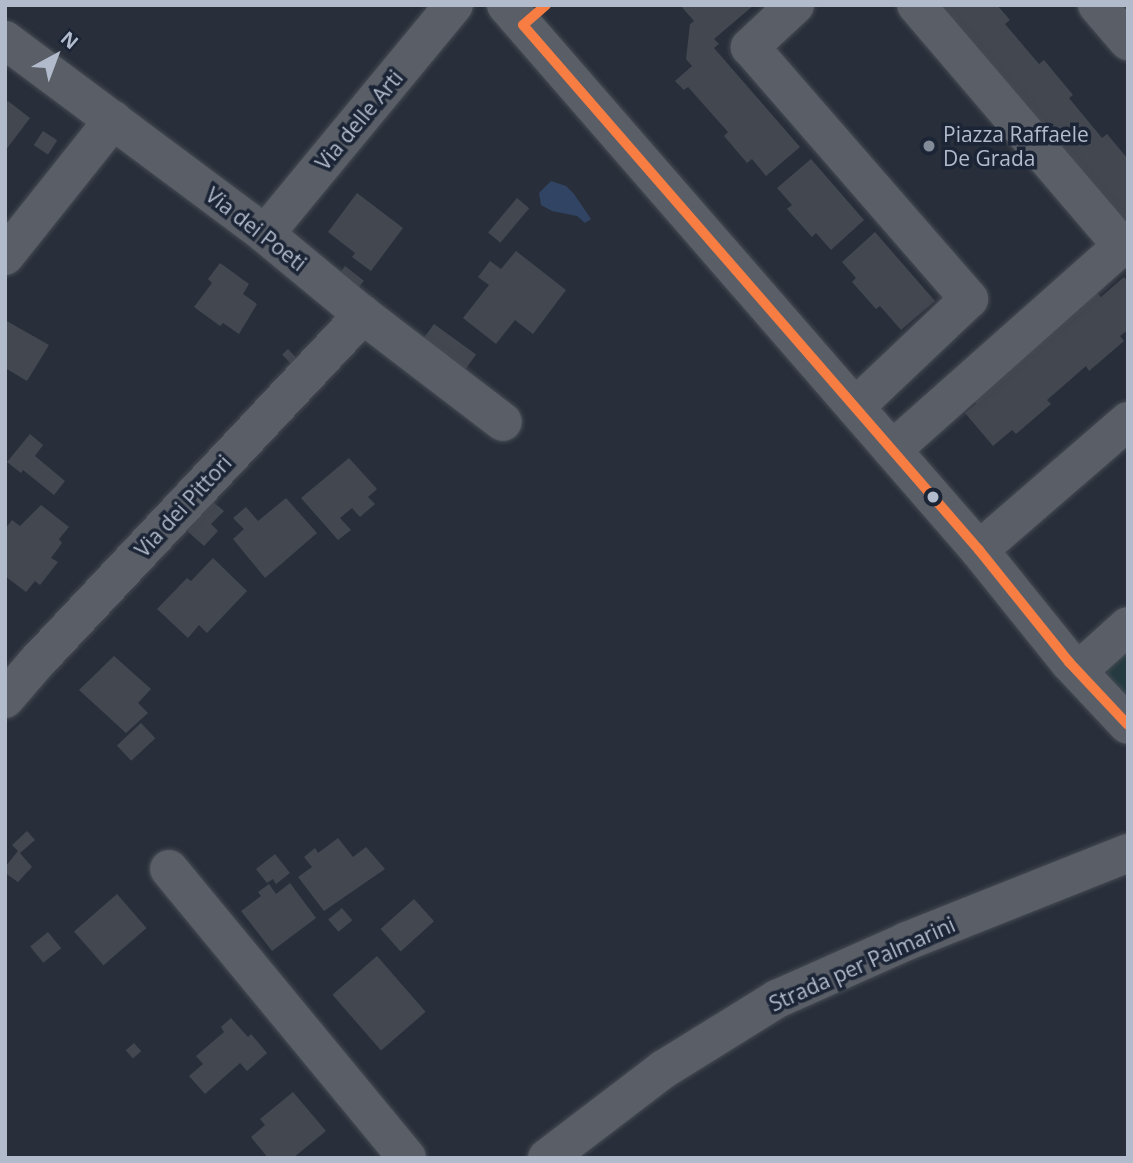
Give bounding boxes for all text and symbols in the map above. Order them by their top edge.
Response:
north arrow [21,21,91,91]
text: N [55,25,84,55]
street label: Via delle Arti [310,65,408,175]
place label: Piazza Raffaele De Grada [943,121,1089,171]
marker: Piazza Raffaele De Grada [921,138,937,154]
street label: Via dei Poeti [201,182,311,276]
street label: Via dei Pittori [130,450,236,562]
unlabelled marker [926,490,940,504]
street label: Strada per Palmarini [765,912,959,1016]

